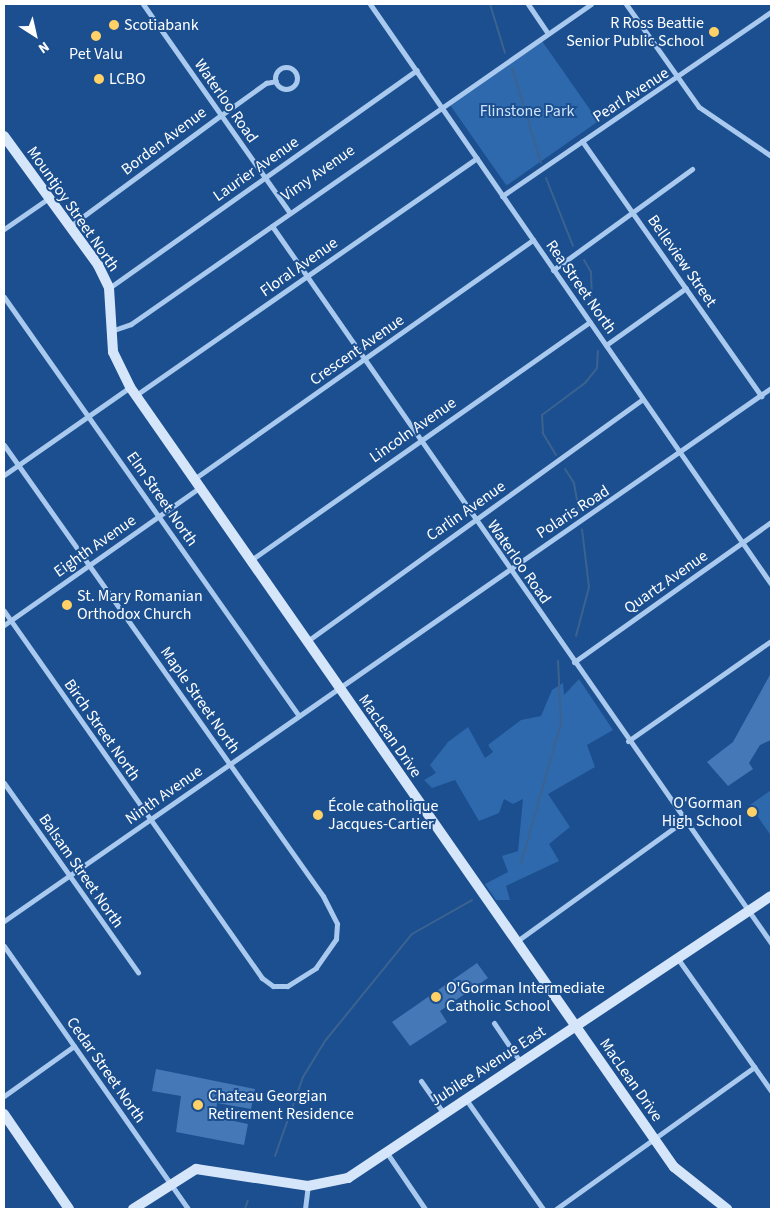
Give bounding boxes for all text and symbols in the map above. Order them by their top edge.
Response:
north arrow [10,10,60,60]
place label: R Ross Beattie Senior Public School [566,13,704,51]
place label: Scotiabank [124,15,199,35]
marker: Scotiabank [108,19,120,31]
marker: R Ross Beattie Senior Public School [708,26,720,38]
marker: Pet Valu [90,30,102,42]
text: N [34,36,53,58]
place label: Pet Valu [69,44,123,64]
street label: Waterloo Road [190,55,262,147]
street label: Pearl Avenue [589,63,673,127]
place label: LCBO [109,69,146,89]
marker: LCBO [93,73,105,85]
park label: Flinstone Park [480,101,574,121]
street label: Borden Avenue [118,103,210,179]
street label: Laurier Avenue [210,132,302,206]
street label: Vimy Avenue [278,141,358,205]
street label: Mountjoy Street North [23,143,123,275]
street label: Belleview Street [643,211,721,311]
street label: Floral Avenue [256,233,342,301]
street label: Rea Street North [542,236,620,338]
street label: Crescent Avenue [306,310,408,390]
street label: Lincoln Avenue [366,393,460,467]
street label: Elm Street North [122,448,202,550]
street label: Carlin Avenue [423,477,509,545]
street label: Polaris Road [533,481,613,543]
street label: Eighth Avenue [50,511,140,581]
street label: Waterloo Road [483,516,555,608]
street label: Quartz Avenue [620,546,712,618]
place label: St. Mary Romanian Orthodox Church [77,586,203,624]
marker: St. Mary Romanian Orthodox Church [61,599,73,611]
street label: Maple Street North [156,643,244,757]
street label: Birch Street North [60,675,144,785]
street label: MacLean Drive [354,691,426,781]
street label: Ninth Avenue [122,761,206,829]
place label: O'Gorman High School [662,793,742,831]
place label: École catholique Jacques-Cartier [328,796,438,834]
marker: O'Gorman High School [746,806,758,818]
marker: École catholique Jacques-Cartier [312,809,324,821]
street label: Balsam Street North [34,810,128,932]
place label: O'Gorman Intermediate Catholic School [446,978,605,1016]
marker: O'Gorman Intermediate Catholic School [430,991,442,1003]
street label: Cedar Street North [62,1013,150,1127]
street label: Jubilee Avenue East [427,1022,549,1110]
street label: MacLean Drive [595,1035,667,1125]
place label: Chateau Georgian Retirement Residence [208,1086,354,1124]
marker: Chateau Georgian Retirement Residence [192,1099,204,1111]

